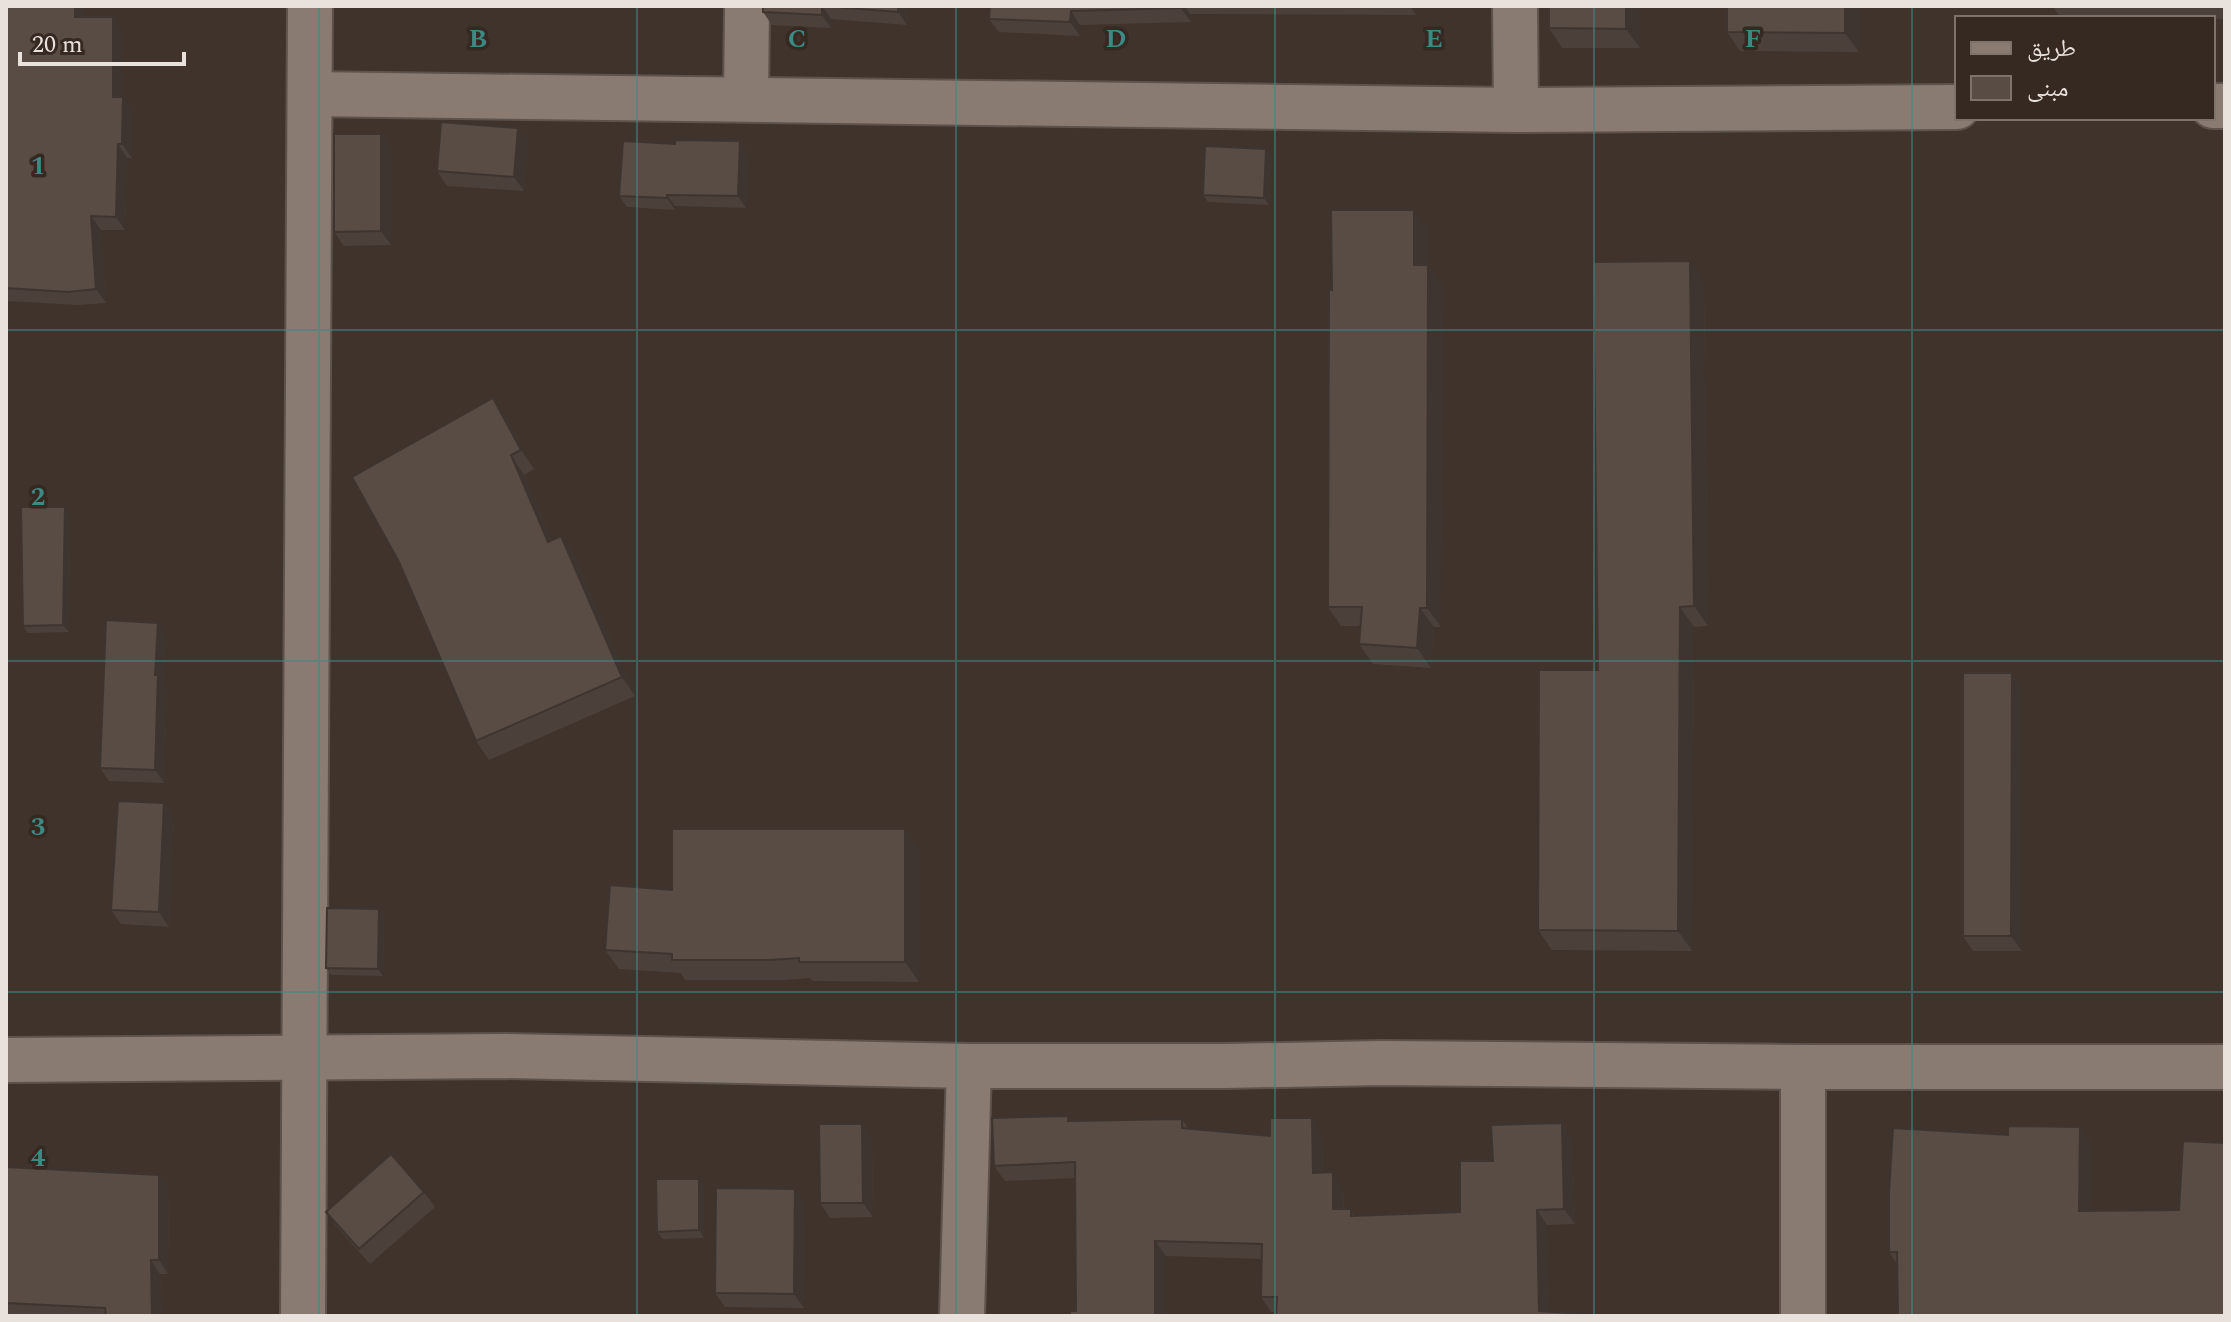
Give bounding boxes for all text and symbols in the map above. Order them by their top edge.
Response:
scale bar [20,16,184,66]
legend [1955,16,2215,120]
text: B [469,19,487,59]
text: C [788,19,806,59]
text: D [1106,19,1126,59]
text: E [1425,19,1443,59]
text: F [1745,19,1761,59]
text: 20 m [32,27,83,63]
text: طريق [2027,31,2076,67]
text: مبنى [2027,71,2068,107]
text: 1 [31,146,45,186]
text: 2 [31,477,45,517]
text: 3 [31,807,45,847]
text: 4 [31,1138,46,1178]

